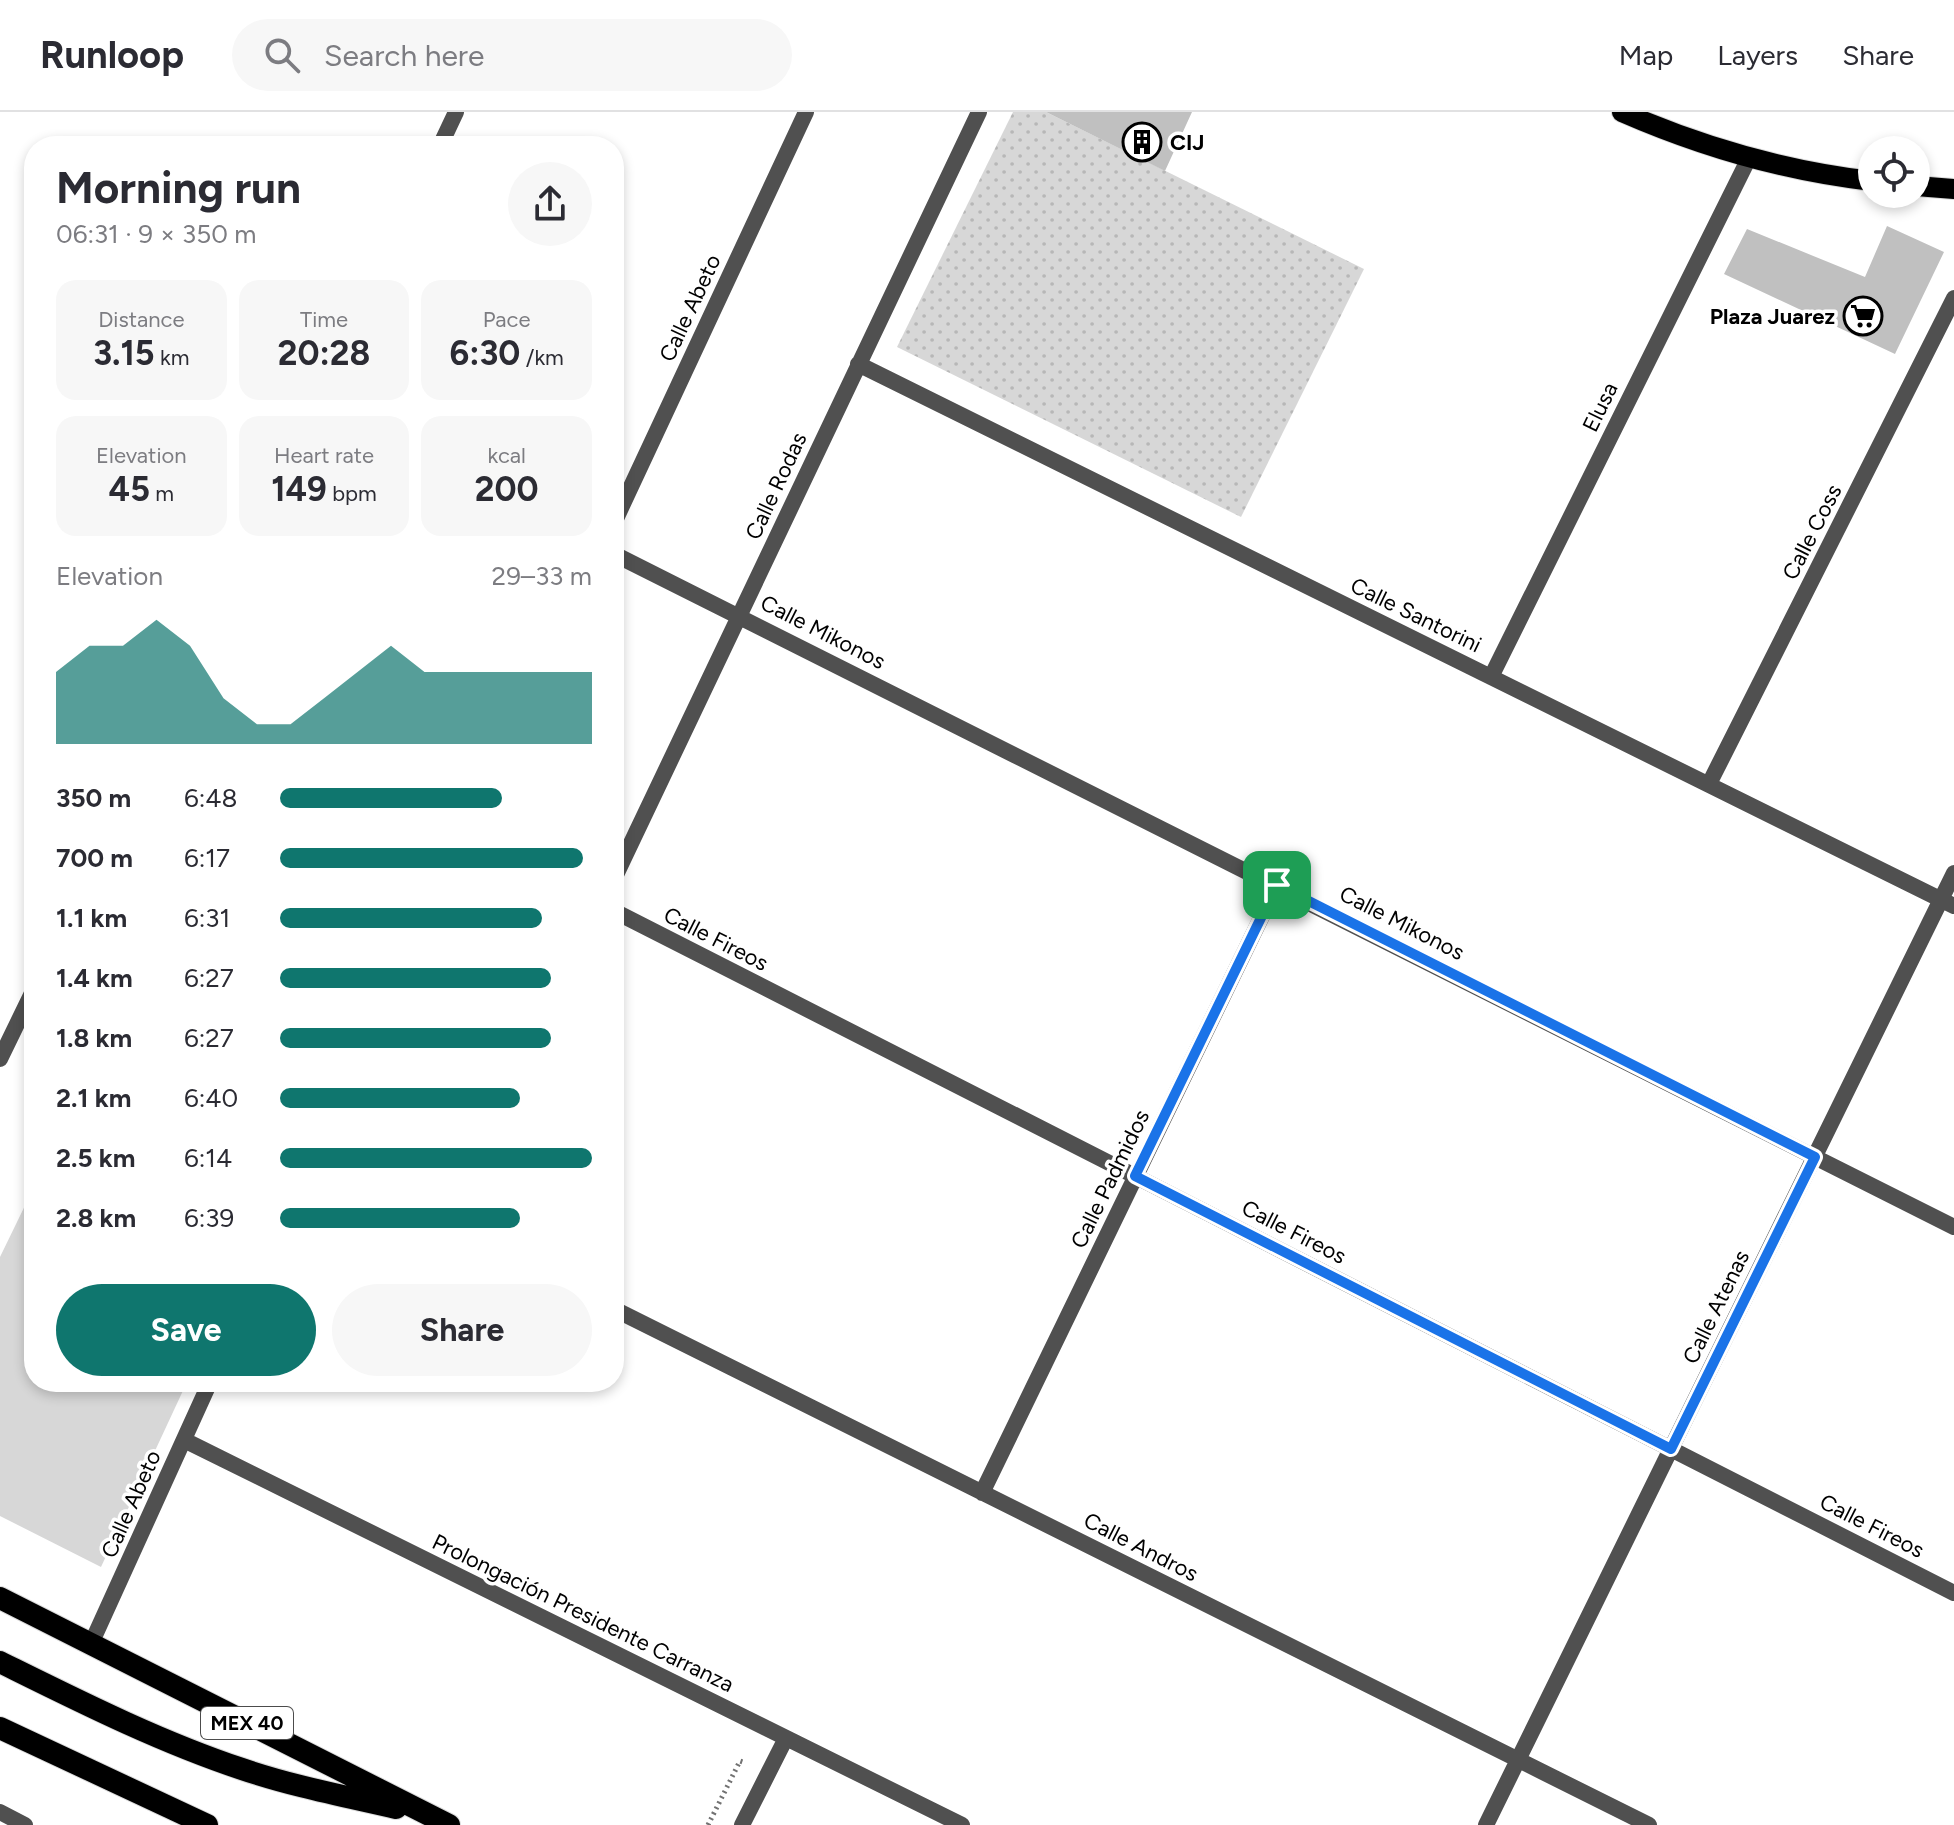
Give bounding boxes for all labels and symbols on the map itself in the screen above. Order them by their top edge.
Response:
building icon: CIJ [1121,121,1163,163]
place label: CIJ [1170,129,1204,156]
street label: Calle Abeto [653,250,727,366]
supermarket icon: Plaza Juarez [1842,295,1884,337]
place label: Plaza Juarez [1710,303,1835,330]
street label: Elusa [1577,378,1623,436]
street label: Calle Rodas [739,428,813,544]
street label: Calle Coss [1777,480,1847,584]
street label: Calle Santorini [1346,572,1486,658]
street label: Calle Mikonos [756,589,890,675]
pin [1243,851,1311,919]
street label: Calle Mikonos [1335,880,1469,966]
street label: Calle Fireos [659,901,773,977]
street label: Calle Padmidos [1065,1105,1155,1253]
street label: Calle Fireos [1237,1194,1351,1270]
street label: Calle Atenas [1677,1246,1755,1368]
street label: Calle Abeto [95,1446,167,1562]
street label: Calle Fireos [1815,1488,1929,1564]
street label: Calle Andros [1079,1507,1203,1587]
street label: Prolongación Presidente Carranza [428,1528,738,1698]
road number: MEX 40 [201,1707,293,1739]

